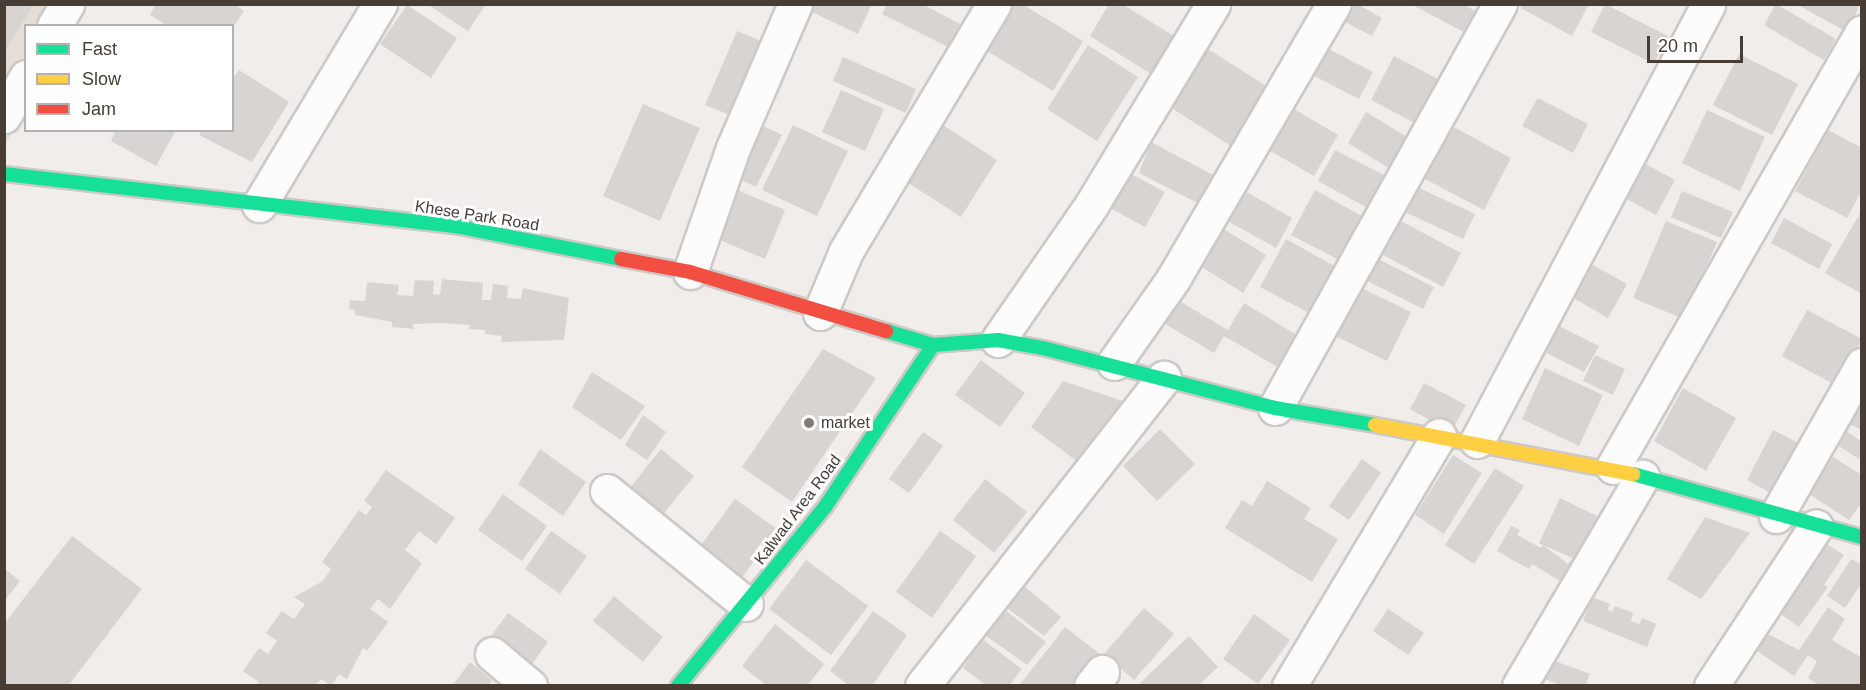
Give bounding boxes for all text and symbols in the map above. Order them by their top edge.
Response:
legend [24,24,234,132]
scale bar [1650,24,1746,62]
text: 20 m [1658,36,1698,56]
text: Fast [82,39,117,59]
text: Slow [82,69,121,89]
text: Jam [82,99,116,119]
street label: Khese Park Road [414,197,540,235]
place label: market [821,413,870,433]
marker: market [802,416,816,430]
street label: Kalwad Area Road [750,451,846,569]

